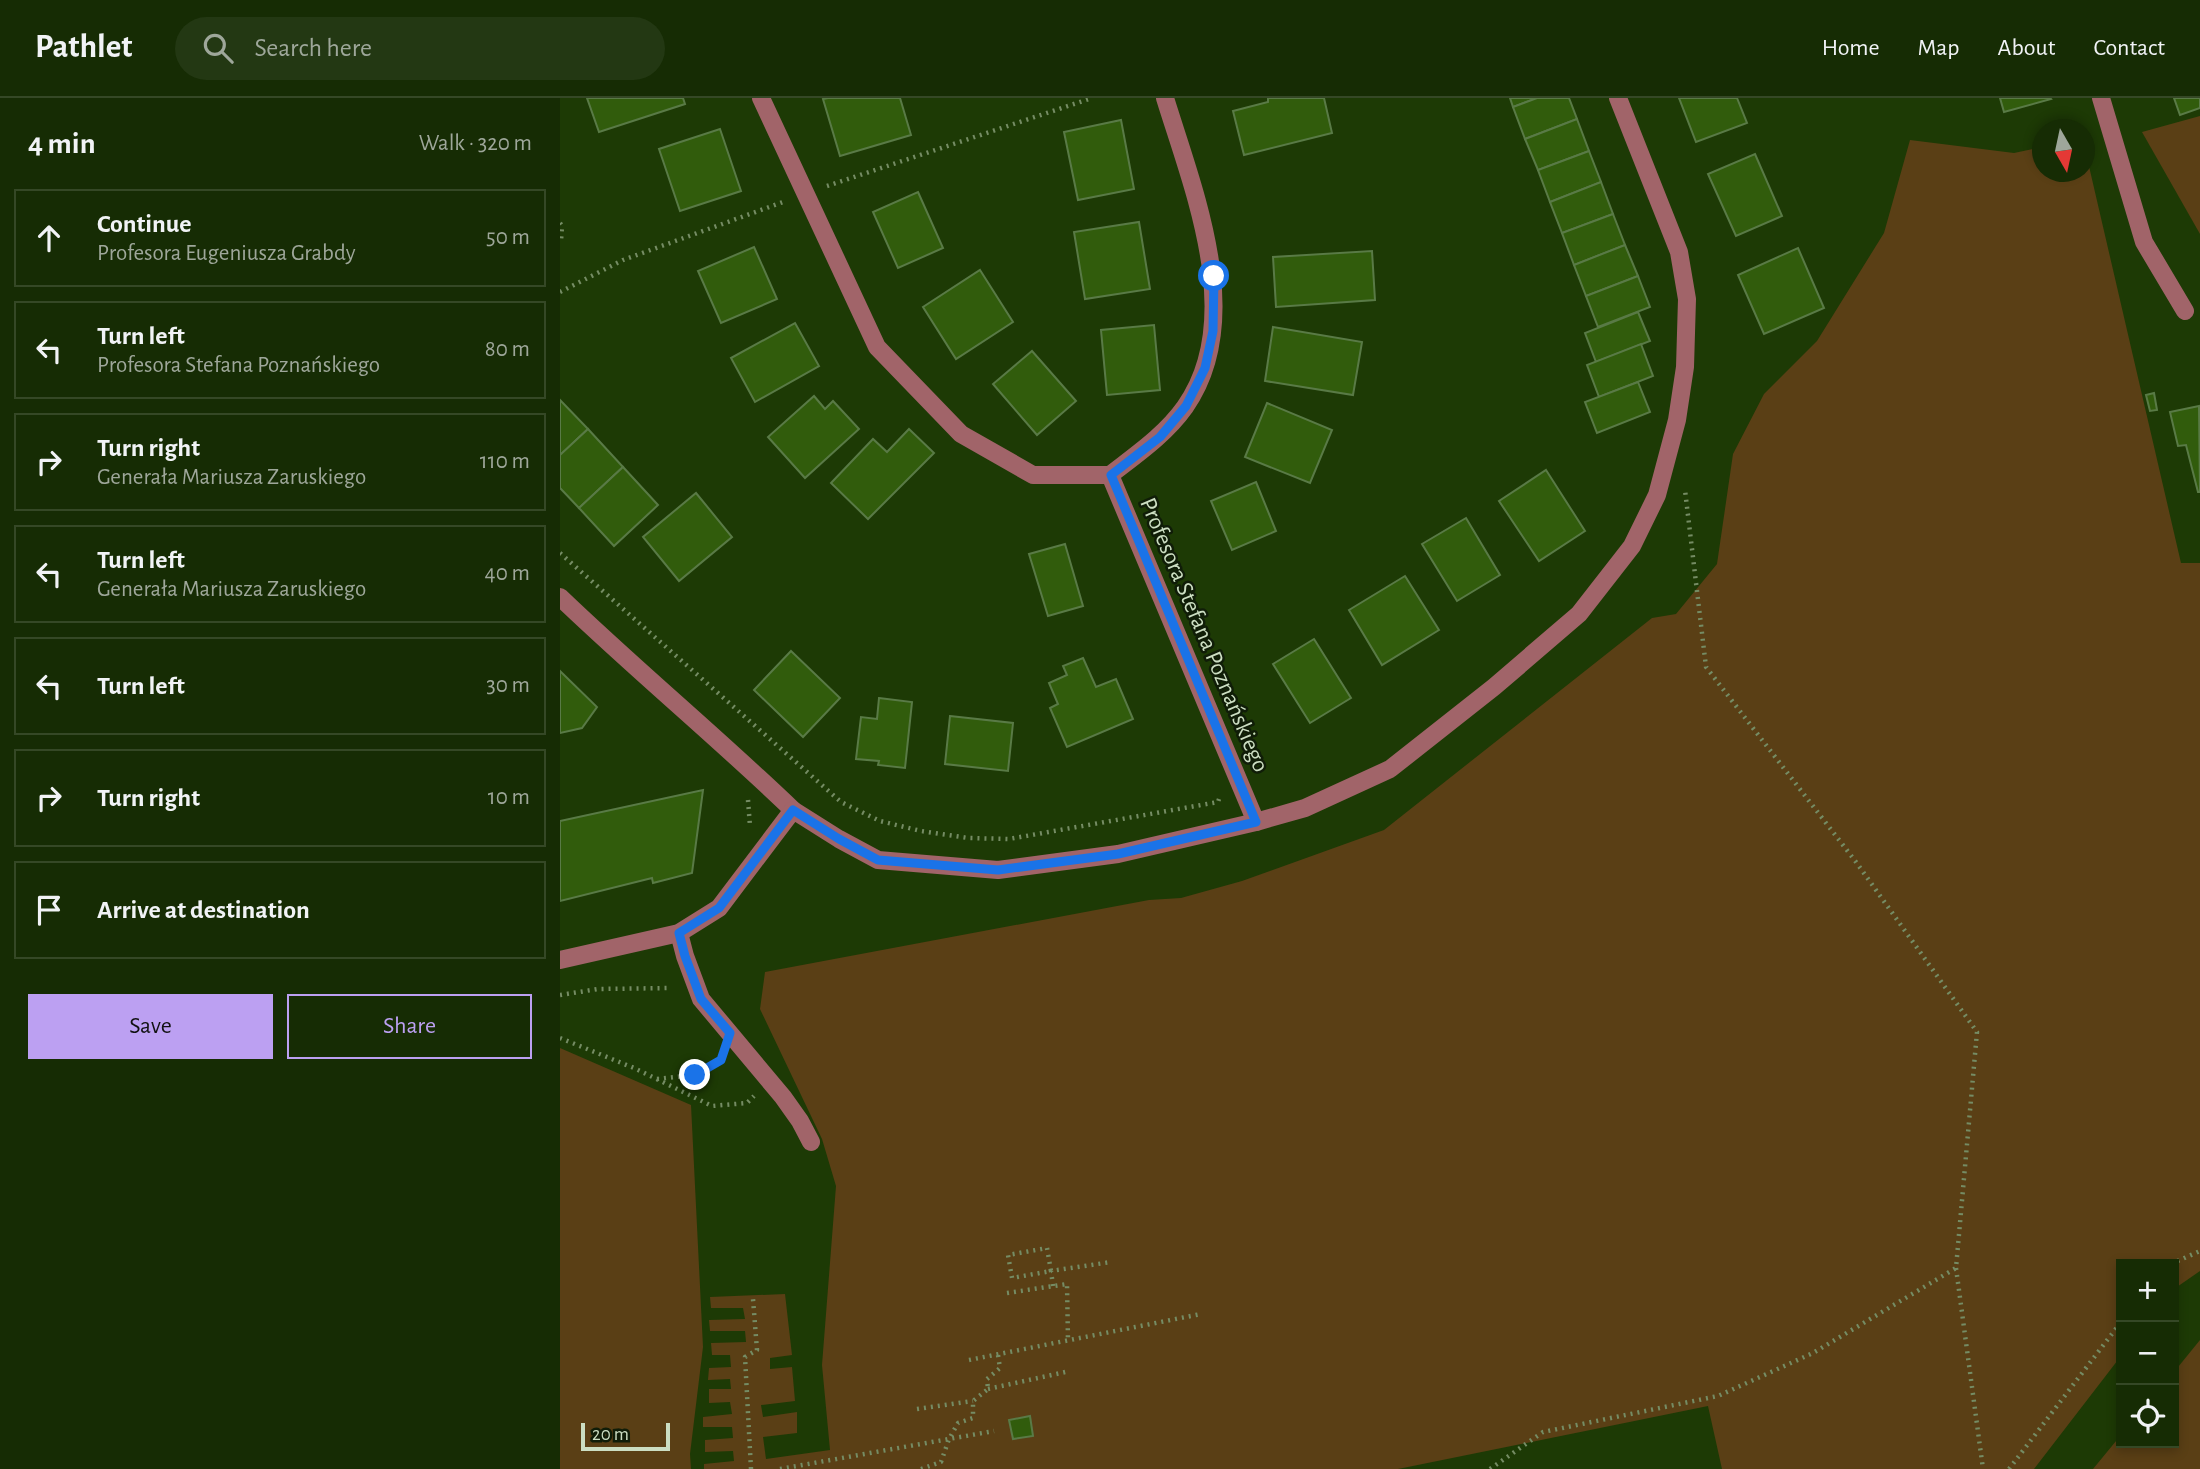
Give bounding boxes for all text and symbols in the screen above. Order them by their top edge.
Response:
search box [175,17,665,80]
icon: search [199,29,237,67]
text: Pathlet [35,31,133,64]
text: Search here [255,35,372,61]
text: Home [1822,36,1880,60]
text: Map [1918,36,1960,60]
text: About [1998,36,2055,60]
text: Contact [2093,36,2165,60]
north arrow [2032,119,2095,182]
text: 4 min [28,129,96,159]
text: Walk · 320 m [419,132,532,155]
text: Continue [97,211,192,237]
icon: ahead [30,219,68,257]
text: 50 m [486,226,530,249]
text: Profesora Eugeniusza Grabdy [97,242,356,265]
route start [1198,260,1229,291]
text: Turn left [97,323,185,349]
icon: left [30,331,68,369]
text: 80 m [485,338,530,361]
text: Profesora Stefana Poznańskiego [97,354,380,377]
text: Turn right [97,435,200,461]
icon: right [30,443,68,481]
text: 110 m [480,450,530,473]
text: Generała Mariusza Zaruskiego [97,466,366,489]
street label: Profesora Stefana Poznańskiego [1135,494,1273,776]
text: Turn left [97,547,185,573]
icon: left [30,555,68,593]
text: 40 m [485,562,530,585]
text: Generała Mariusza Zaruskiego [97,578,366,601]
icon: left [30,667,68,705]
text: Turn left [97,673,185,699]
text: 30 m [486,674,530,697]
icon: right [30,779,68,817]
text: Turn right [97,785,200,811]
text: 10 m [488,786,530,809]
icon: arrive [30,891,68,929]
text: Arrive at destination [97,897,310,923]
button: Save [28,994,273,1059]
button: Share [287,994,532,1059]
route end [679,1059,710,1090]
map controls [2116,1259,2179,1448]
button: + [2116,1259,2179,1322]
button: − [2116,1322,2179,1385]
button: locate [2116,1385,2179,1448]
scale bar [581,1420,670,1452]
text: 20 m [592,1425,629,1444]

